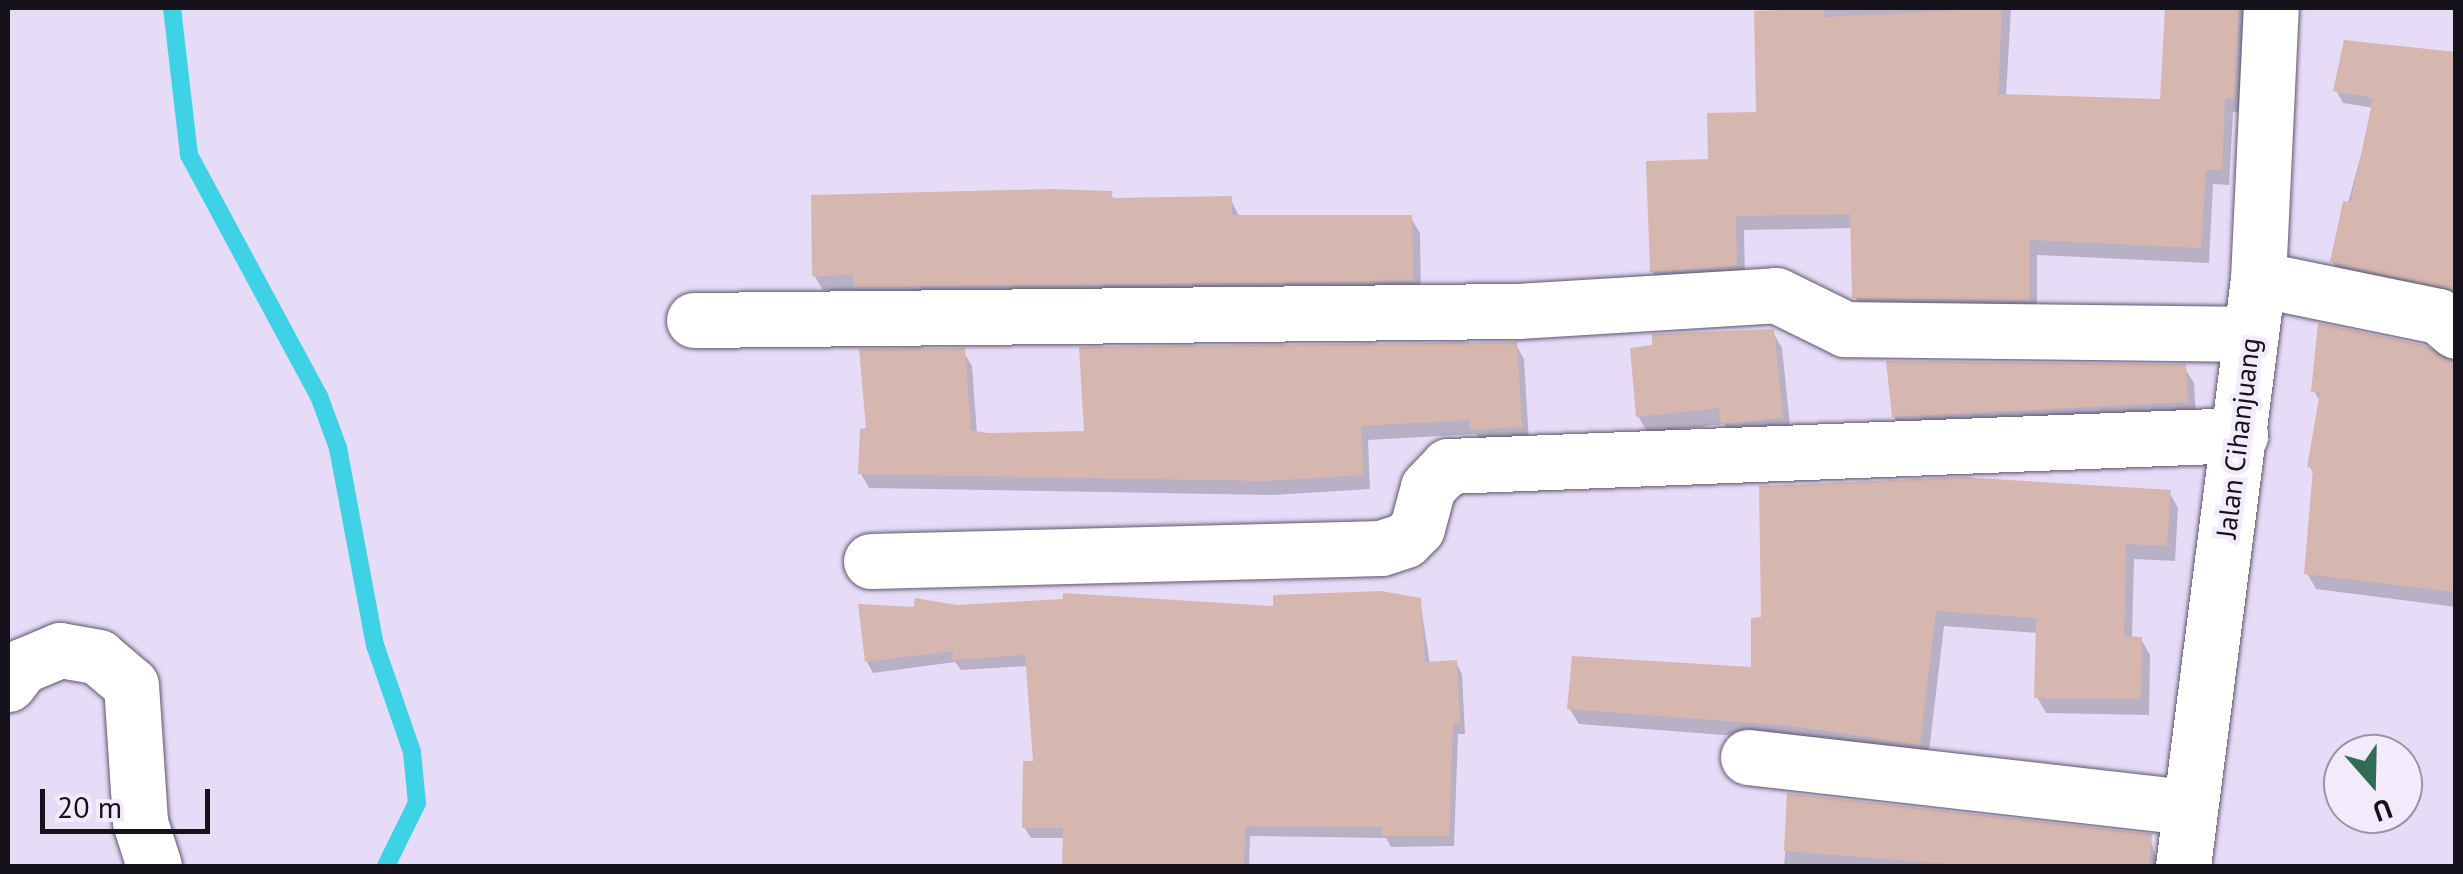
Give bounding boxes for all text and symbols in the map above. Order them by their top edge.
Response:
street label: Jalan Cihanjuang [2209,336,2267,540]
north arrow [2323,734,2423,834]
scale bar [45,769,215,831]
text: 20 m [57,787,122,826]
text: U [2368,790,2397,831]

